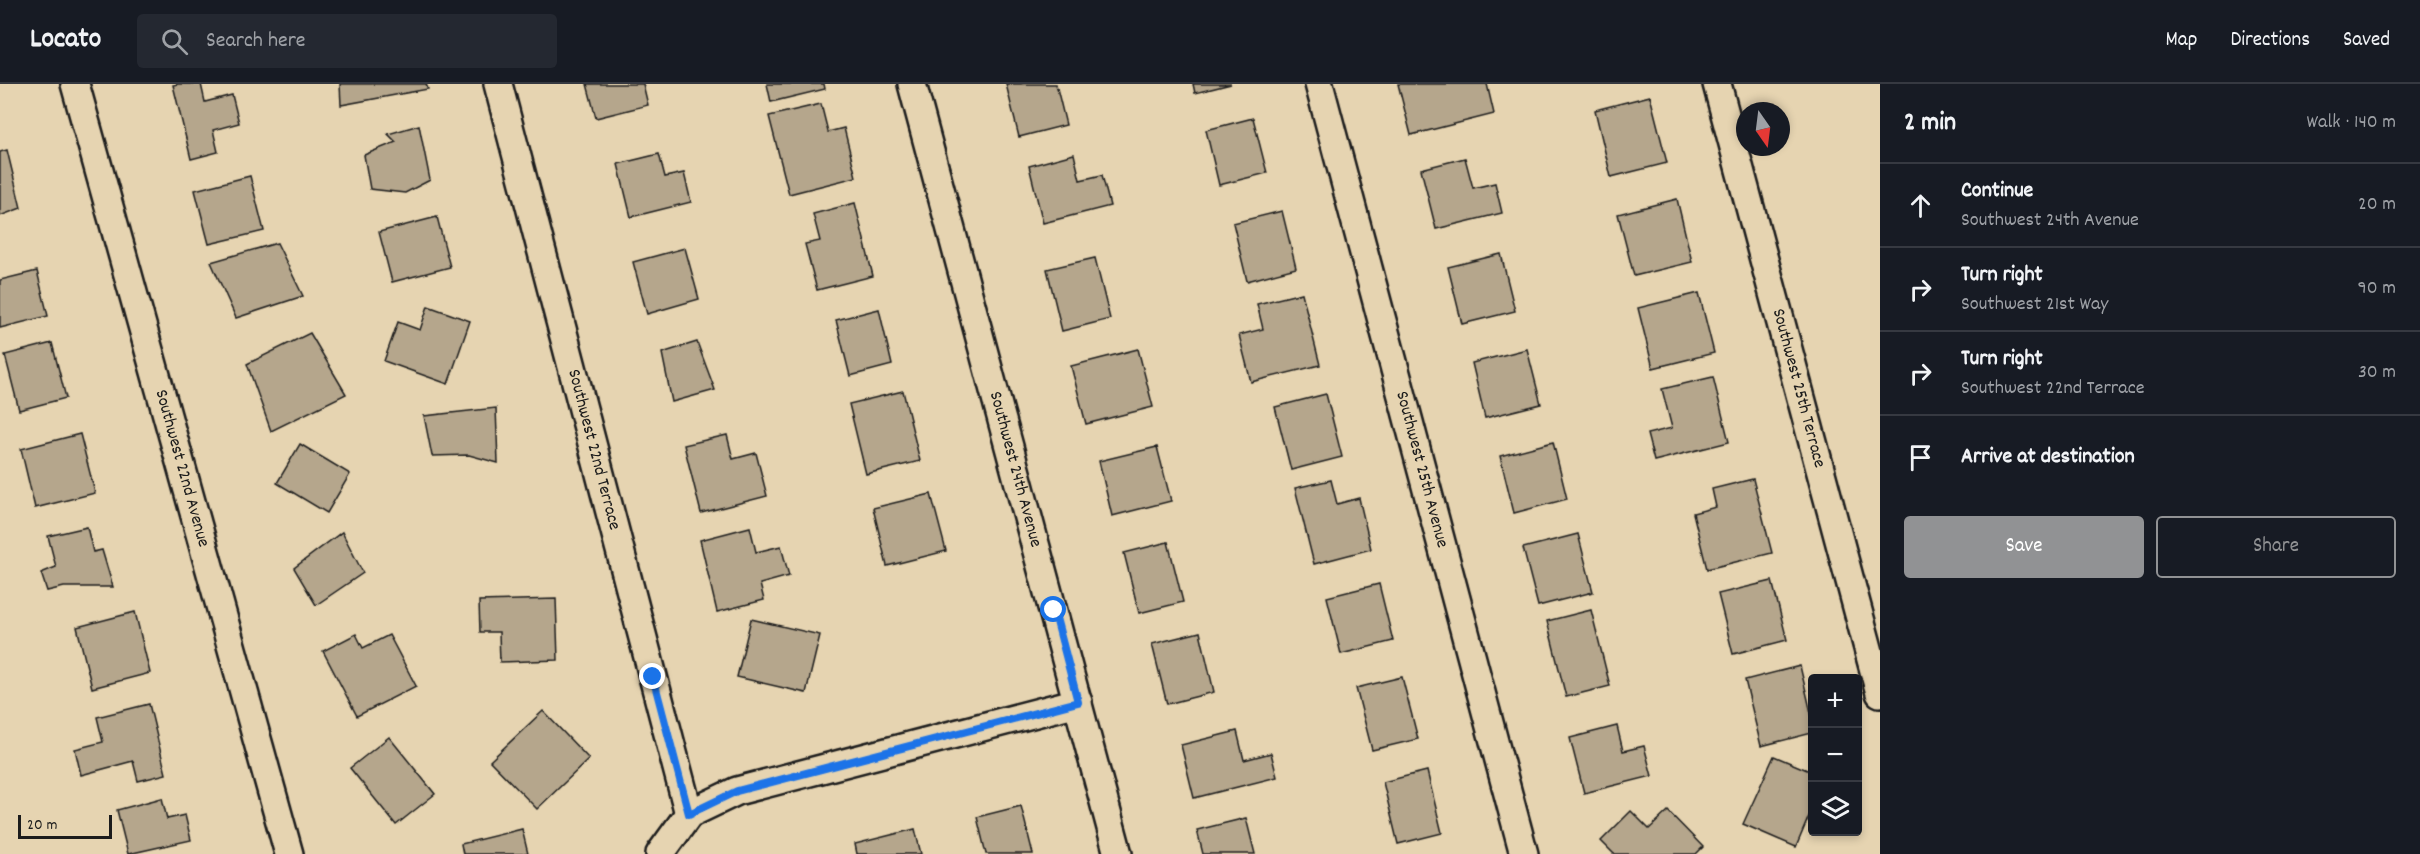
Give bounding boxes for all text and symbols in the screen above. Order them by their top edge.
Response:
search box [137,14,557,68]
text: Locato [30,21,101,61]
icon: search [158,25,191,58]
text: Search here [206,26,306,57]
text: Map [2166,26,2197,56]
text: Directions [2230,26,2310,56]
text: Saved [2343,26,2390,56]
north arrow [1736,102,1790,156]
text: 2 min [1904,105,1956,142]
text: Walk · 140 m [2307,109,2396,137]
text: Continue [1961,176,2033,207]
icon: ahead [1904,189,1937,222]
text: 20 m [2358,191,2396,219]
text: Southwest 24th Avenue [1961,207,2139,235]
text: Turn right [1961,260,2043,291]
icon: right [1904,273,1937,306]
text: 90 m [2358,275,2396,303]
text: Southwest 21st Way [1961,291,2108,319]
street label: Southwest 25th Terrace [1765,306,1832,471]
text: Turn right [1961,344,2043,375]
icon: right [1904,357,1937,390]
text: 30 m [2358,359,2396,387]
street label: Southwest 22nd Terrace [561,367,627,533]
text: Southwest 22nd Terrace [1961,375,2144,403]
street label: Southwest 22nd Avenue [148,387,216,550]
street label: Southwest 24th Avenue [982,389,1048,550]
street label: Southwest 25th Avenue [1389,389,1454,551]
icon: arrive [1904,441,1937,474]
text: Arrive at destination [1961,442,2135,473]
button: Save [1904,516,2144,578]
button: Share [2156,516,2396,578]
route start [1040,596,1066,622]
route end [639,663,665,689]
map controls [1808,674,1862,836]
button: + [1808,674,1862,728]
button: − [1808,728,1862,782]
button: layers [1808,782,1862,836]
scale bar [18,812,112,840]
text: 20 m [27,814,57,837]

